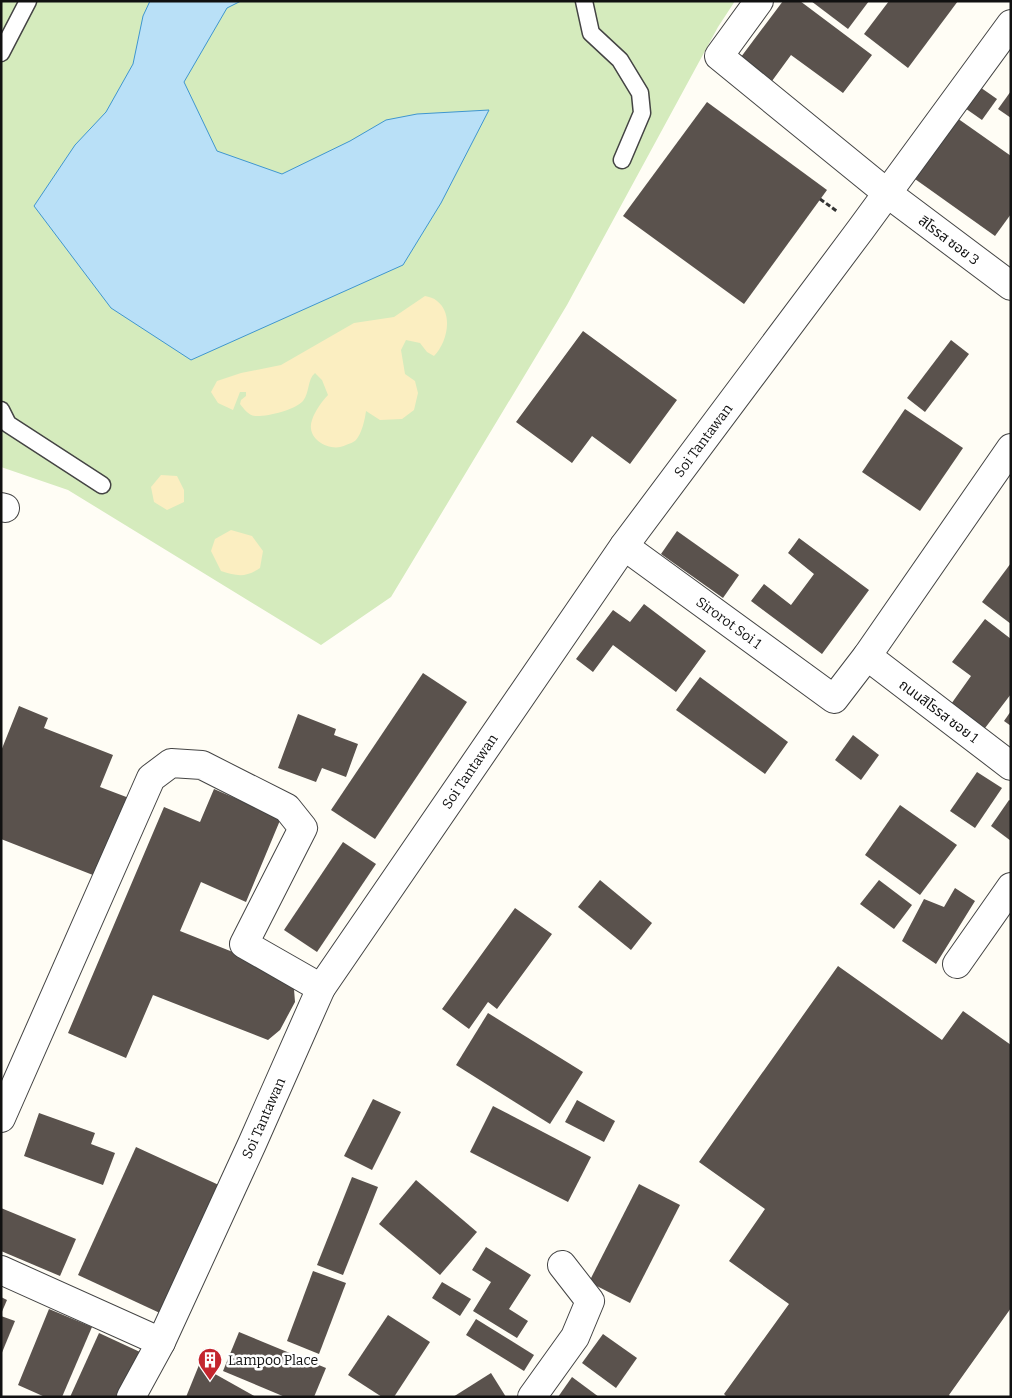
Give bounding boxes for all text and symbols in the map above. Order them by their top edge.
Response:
street label: สิโรรส ซอย 3 [915,212,982,269]
street label: Soi Tantawan [671,401,736,481]
street label: Sirorot Soi 1 [693,593,765,653]
street label: ถนนสิโรรส ซอย 1 [896,676,982,747]
street label: Soi Tantawan [438,731,502,812]
street label: Soi Tantawan [238,1075,289,1161]
building icon: Lampoo Place [197,1347,223,1381]
place label: Lampoo Place [228,1352,318,1369]

